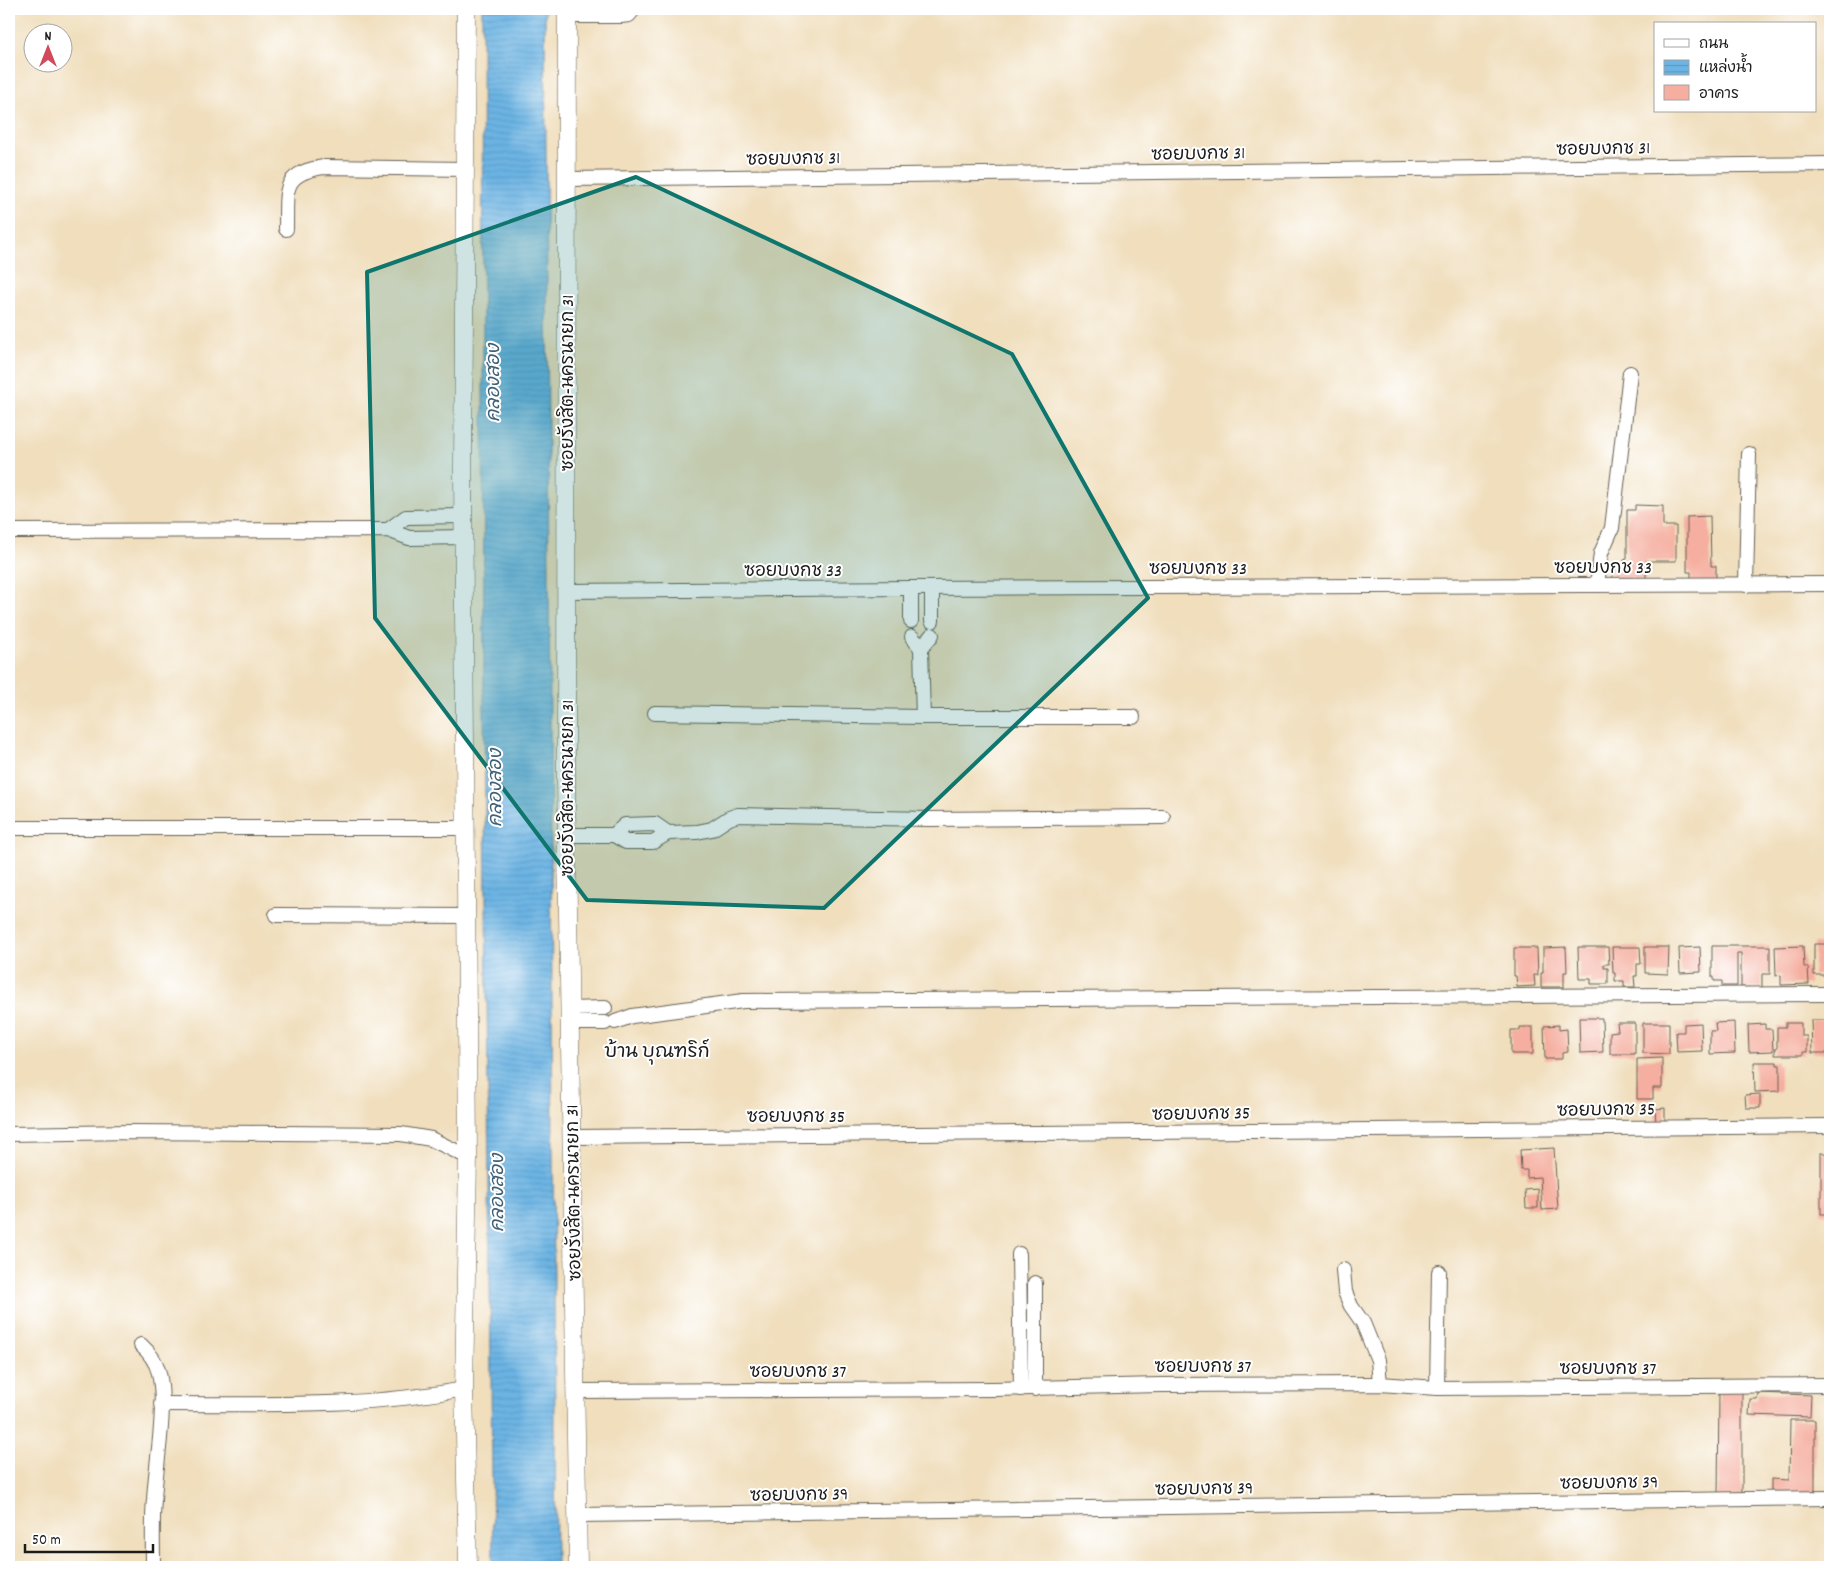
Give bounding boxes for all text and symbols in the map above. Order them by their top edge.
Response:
north arrow [22,22,72,72]
legend [1654,22,1816,112]
text: N [45,27,52,47]
text: ถนน [1699,34,1728,56]
text: แหล่งน้ำ [1699,53,1753,80]
text: อาคาร [1699,84,1739,106]
street label: ซอยบงกช 31 [1556,137,1650,164]
street label: ซอยบงกช 31 [1151,142,1245,169]
street label: ซอยบงกช 31 [746,147,840,174]
street label: ซอยรังสิต-นครนายก 31 [556,295,582,471]
water label: คลองสอง [482,342,509,422]
street label: ซอยบงกช 33 [1554,557,1652,582]
street label: ซอยบงกช 33 [1149,558,1247,583]
street label: ซอยบงกช 33 [744,560,842,585]
street label: ซอยรังสิต-นครนายก 31 [556,700,582,876]
water label: คลองสอง [484,747,511,827]
district label: บ้าน บุณฑริก์ [604,1038,710,1067]
street label: ซอยบงกช 35 [1557,1098,1655,1125]
street label: ซอยบงกช 35 [1152,1102,1250,1129]
street label: ซอยรังสิต-นครนายก 31 [560,1105,590,1281]
street label: ซอยบงกช 35 [747,1106,845,1131]
water label: คลองสอง [486,1152,513,1232]
street label: ซอยบงกช 37 [1155,1356,1252,1381]
street label: ซอยบงกช 37 [1560,1358,1657,1383]
street label: ซอยบงกช 37 [750,1361,847,1386]
street label: ซอยบงกช 39 [1560,1471,1658,1498]
street label: ซอยบงกช 39 [1155,1477,1253,1504]
street label: ซอยบงกช 39 [750,1483,848,1510]
scale bar [25,1521,152,1553]
text: 50 m [32,1530,61,1552]

